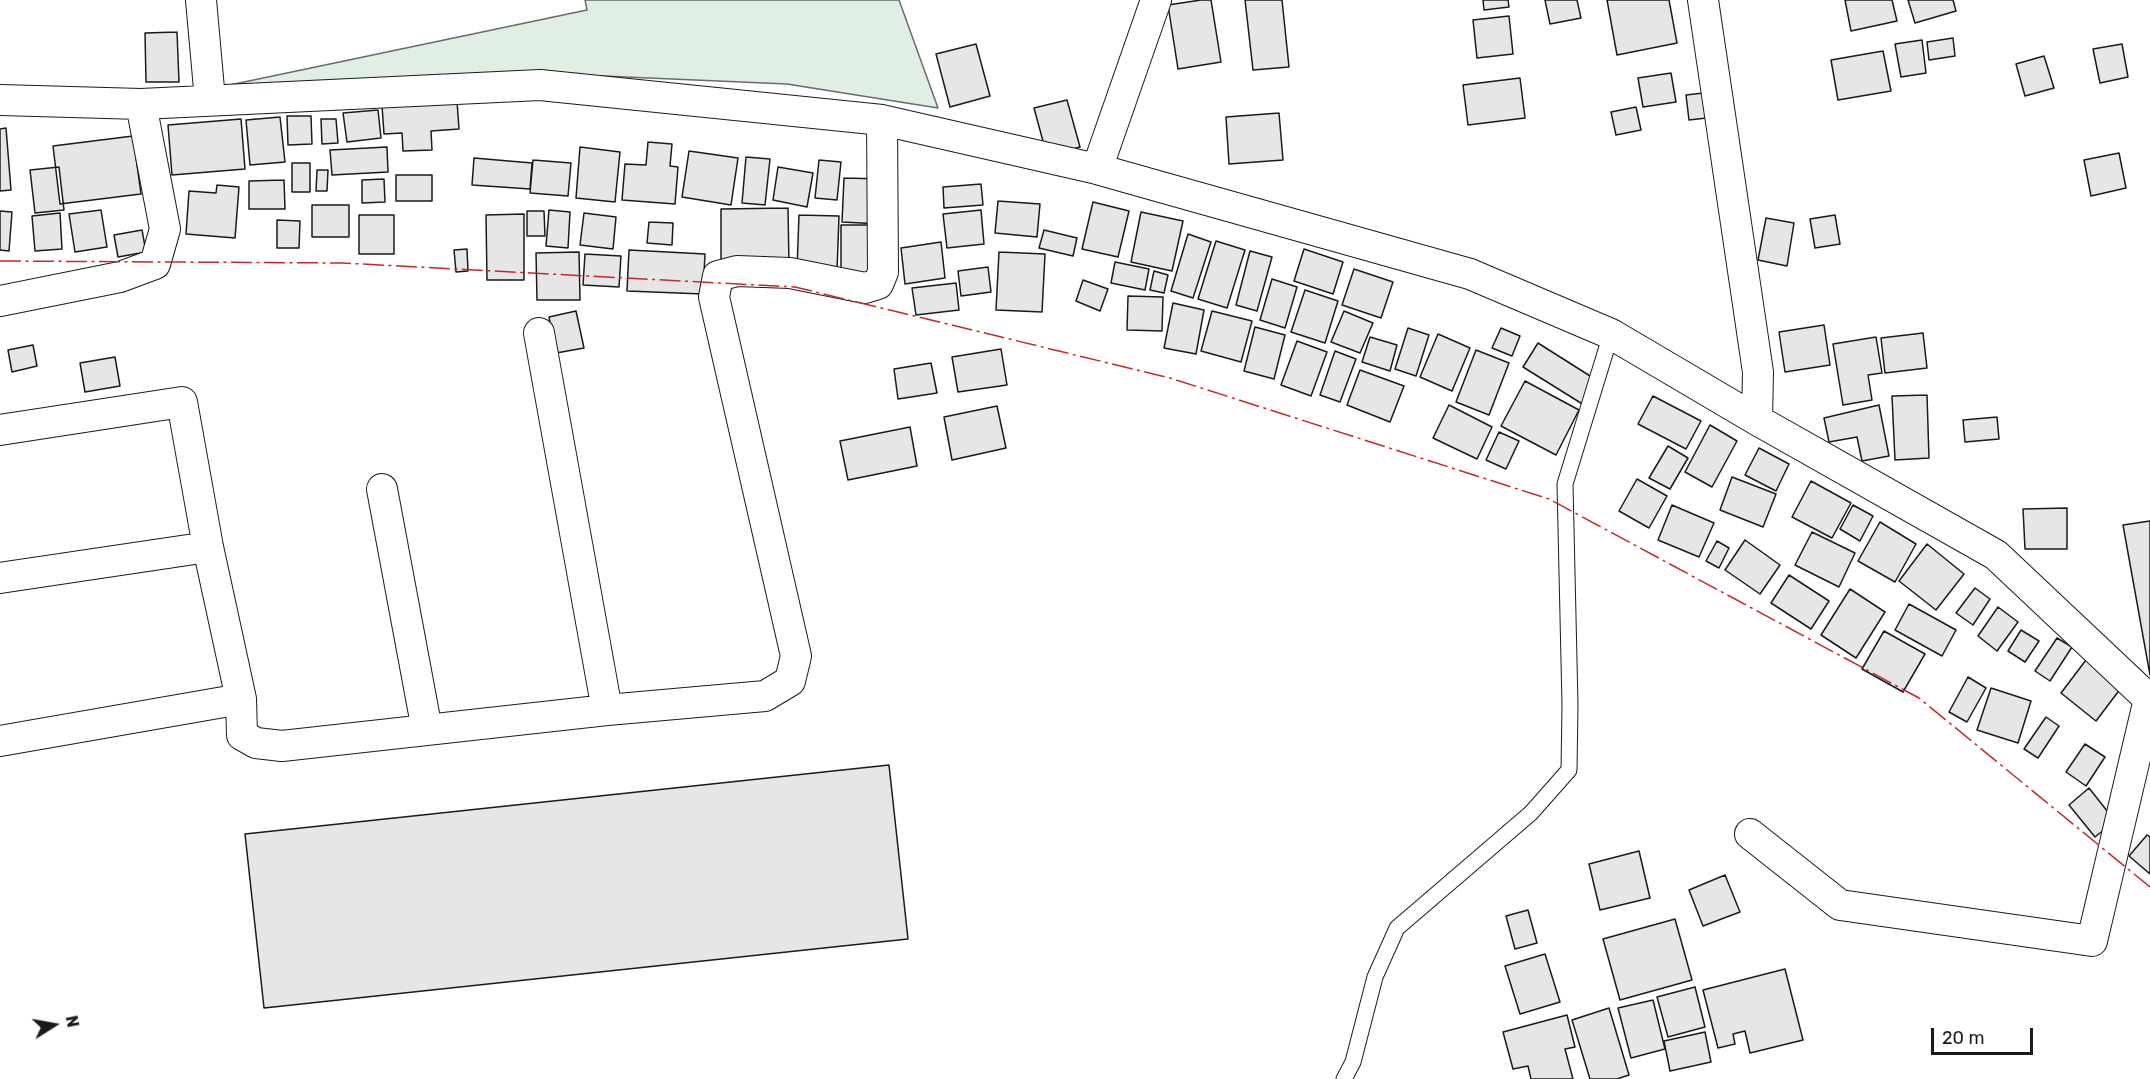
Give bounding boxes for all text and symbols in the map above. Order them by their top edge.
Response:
north arrow [24,995,84,1055]
text: N [62,1014,83,1029]
scale bar [1934,1016,2036,1054]
text: 20 m [1942,1027,1984,1049]

